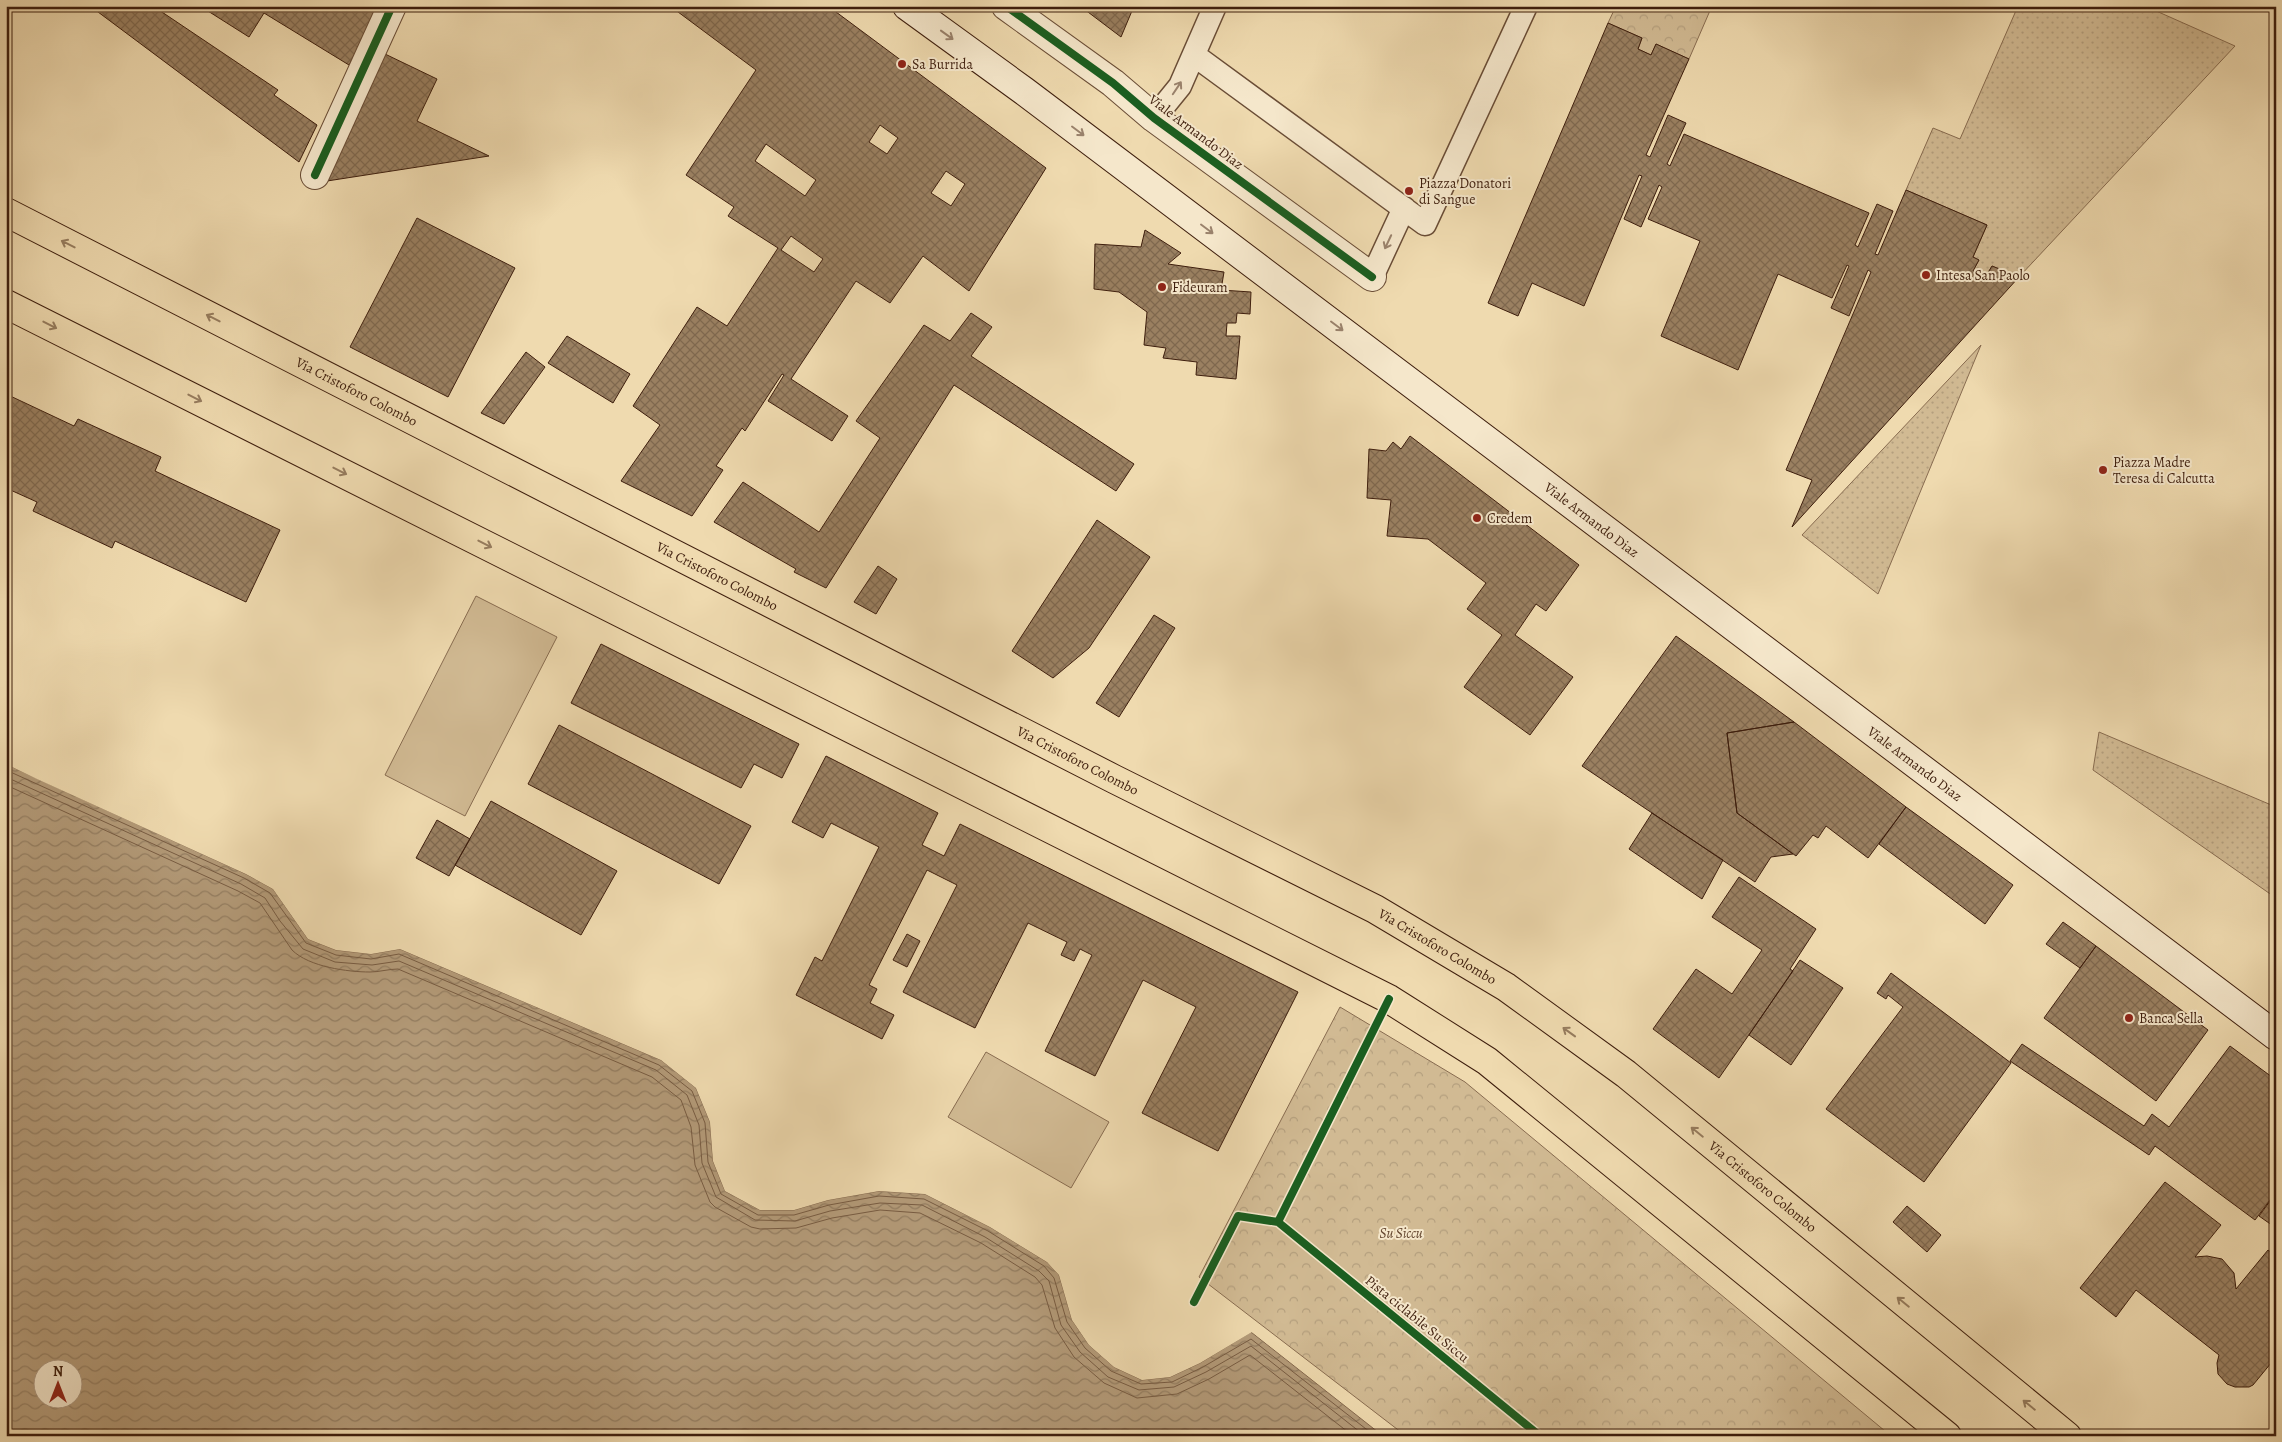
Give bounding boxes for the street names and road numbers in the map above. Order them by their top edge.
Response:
street label: Viale Armando Diaz [1144,89,1247,174]
street label: Via Cristoforo Colombo [292,352,421,431]
street label: Viale Armando Diaz [1540,477,1643,562]
street label: Via Cristoforo Colombo [652,536,781,615]
street label: Via Cristoforo Colombo [1013,721,1142,799]
street label: Viale Armando Diaz [1863,721,1966,806]
street label: Via Cristoforo Colombo [1374,903,1500,989]
street label: Via Cristoforo Colombo [1704,1136,1821,1236]
street label: Pista ciclabile Su Siccu [1361,1271,1473,1367]

